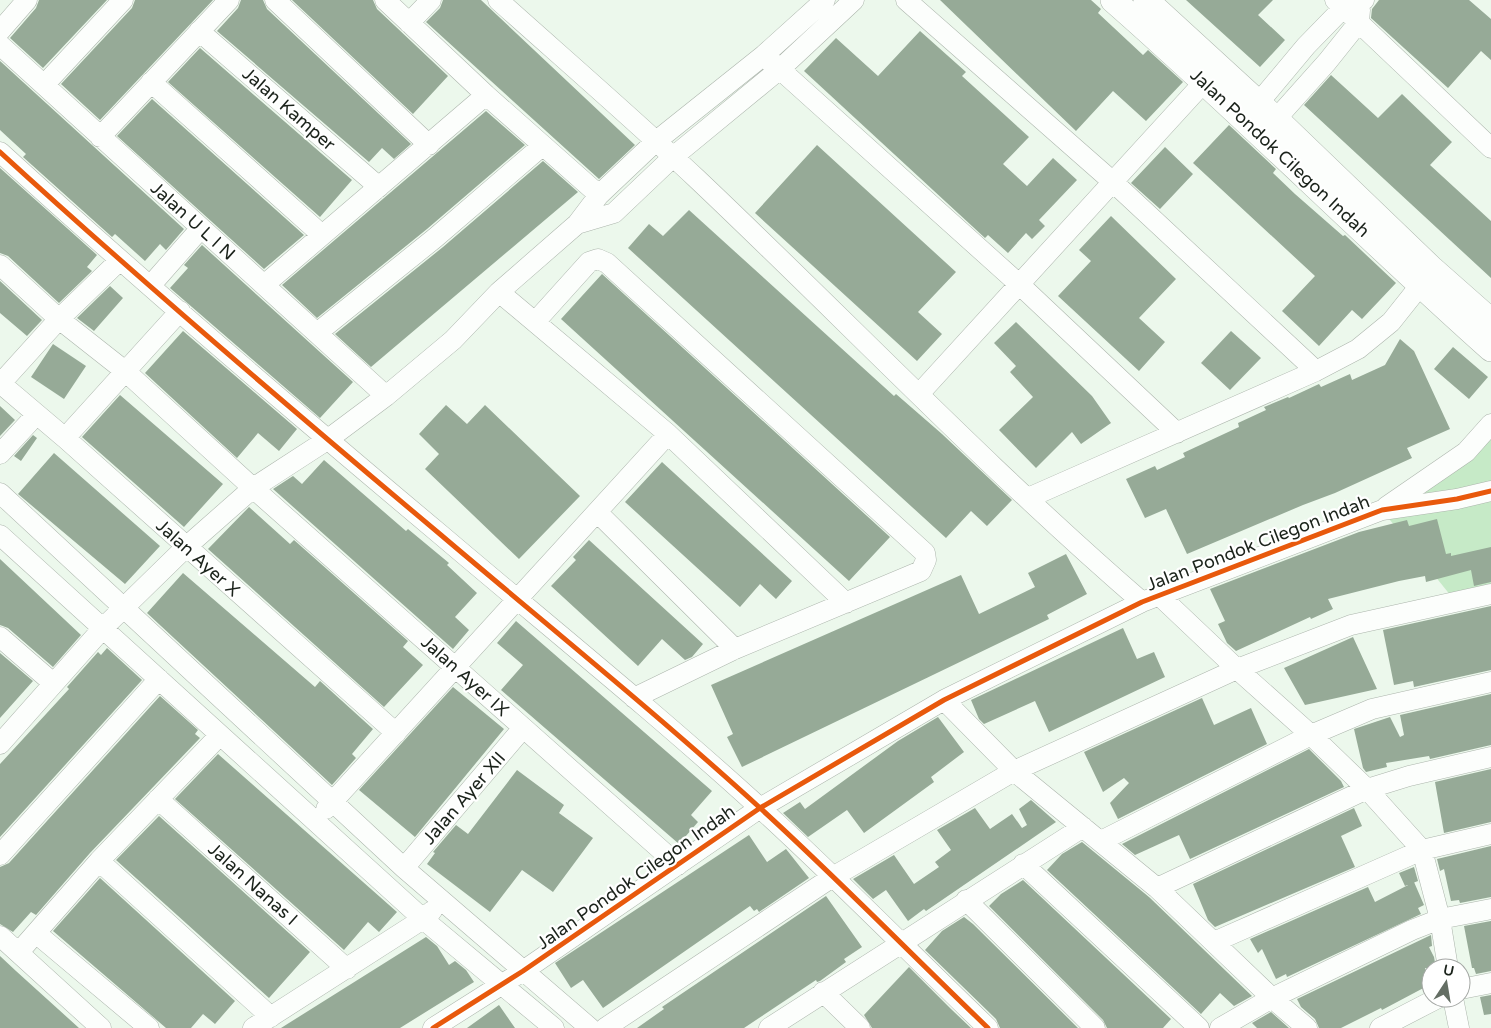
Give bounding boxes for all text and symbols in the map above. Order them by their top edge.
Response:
street label: Jalan Kamper [238,63,340,155]
street label: Jalan Pondok Cilegon Indah [1186,64,1374,242]
street label: Jalan U L I N [146,177,240,265]
street label: Jalan Pondok Cilegon Indah [1143,490,1373,596]
street label: Jalan Ayer X [152,515,244,601]
street label: Jalan Ayer IX [417,631,513,721]
street label: Jalan Ayer XII [418,747,510,849]
street label: Jalan Pondok Cilegon Indah [533,800,739,954]
street label: Jalan Nanas I [204,838,302,930]
north arrow [1421,958,1471,1008]
text: U [1442,961,1456,980]

